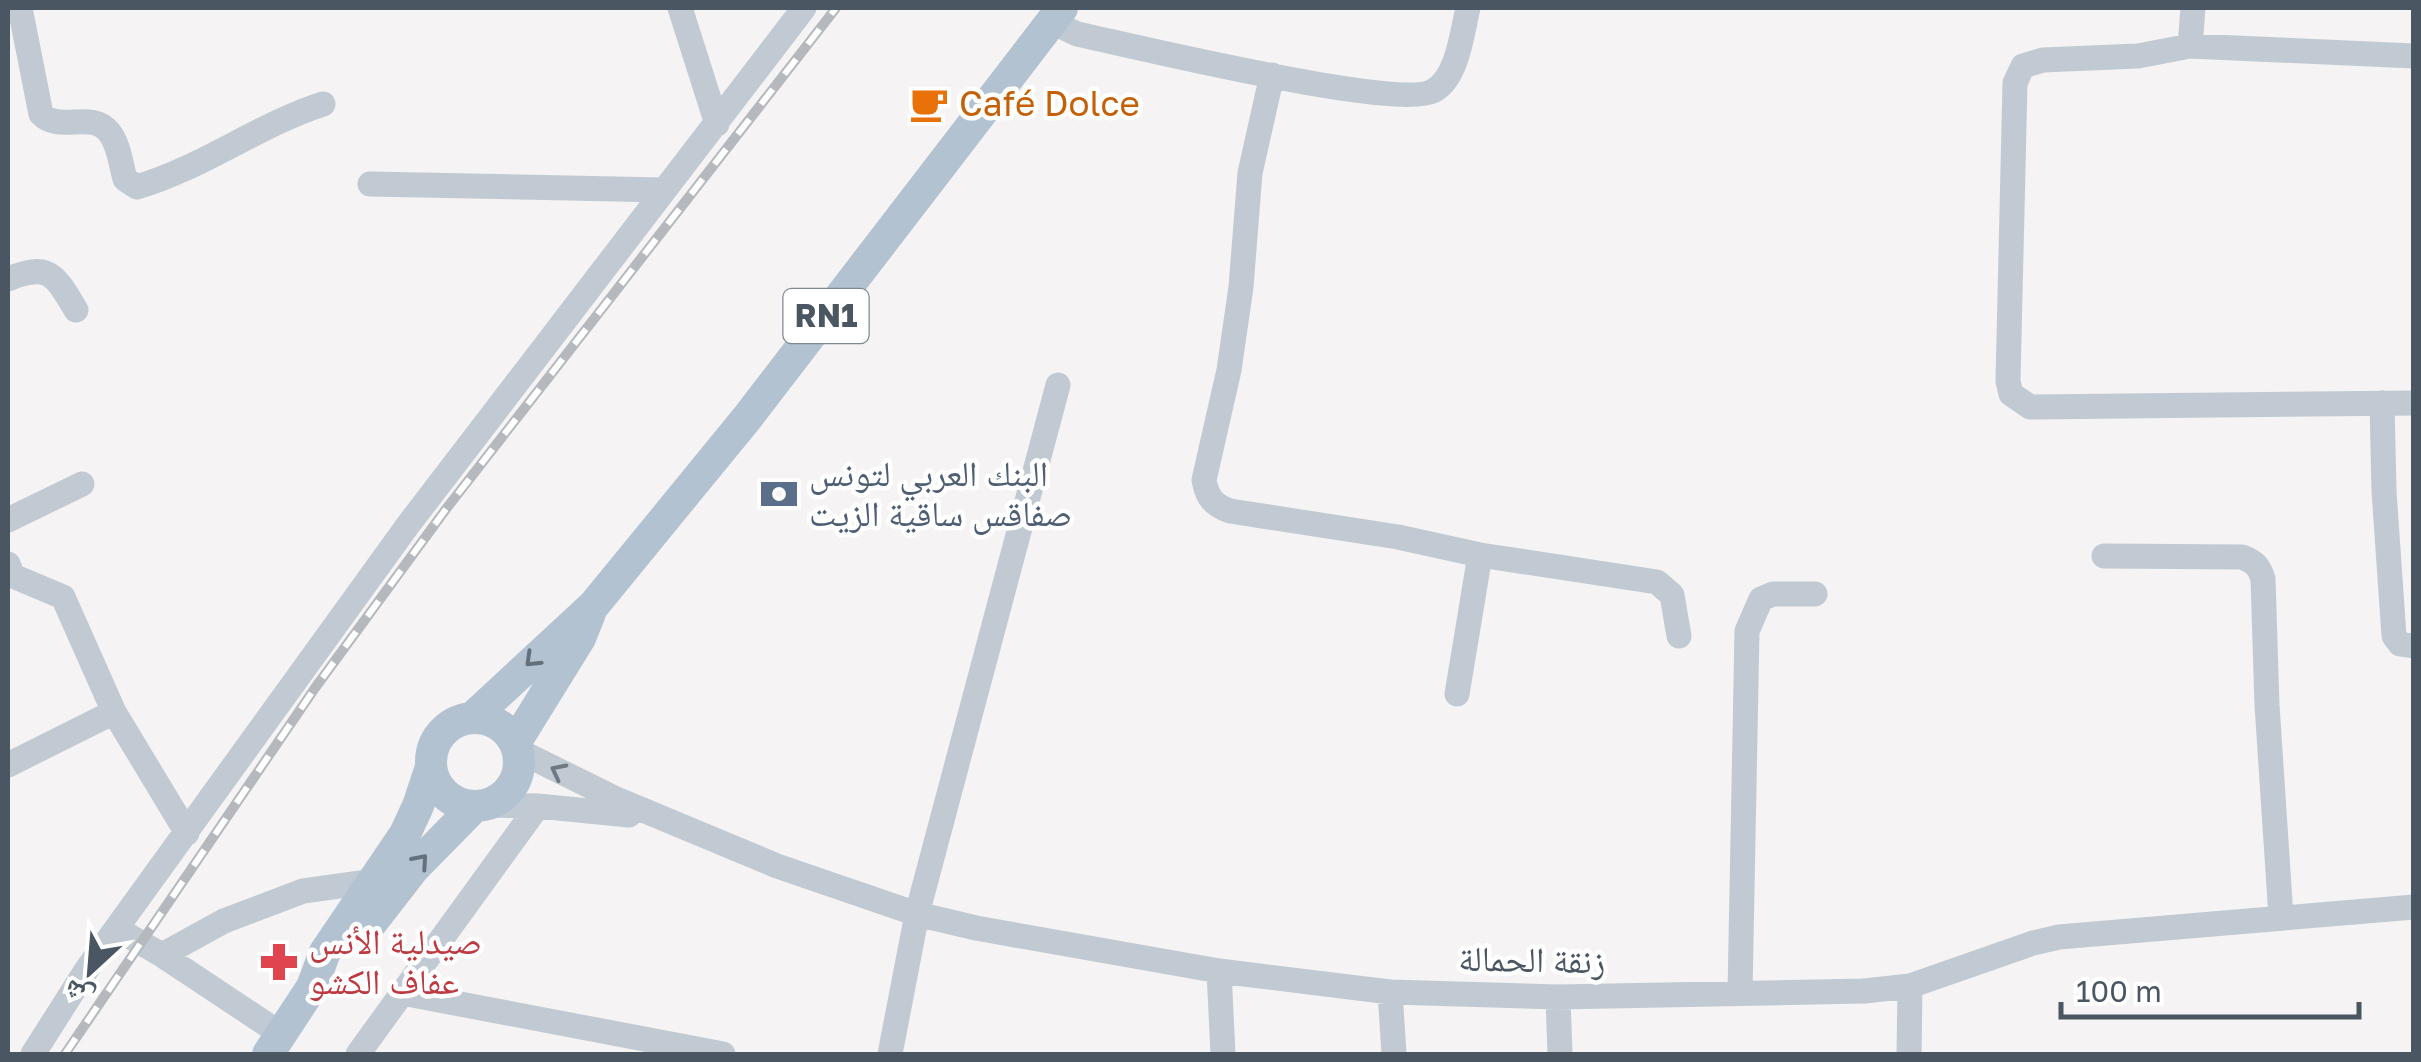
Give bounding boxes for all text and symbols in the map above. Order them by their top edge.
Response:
place label: Café Dolce [959,82,1140,124]
cafe icon: Café Dolce [908,83,950,125]
road number: RN1 [784,289,868,343]
place label: البنك العربي لتونس صفاقس ساقية الزيت [809,452,1072,535]
bank icon: البنك العربي لتونس صفاقس ساقية الزيت [758,473,800,515]
one-way arrow [525,648,543,666]
one-way arrow [551,764,569,783]
one-way arrow [409,854,427,872]
place label: صيدلية الأنس عفاف الكشو [309,920,482,1002]
north arrow [40,922,140,1022]
street label: زنقة الحمالة [1458,937,1606,981]
pharmacy icon: صيدلية الأنس عفاف الكشو [258,941,300,983]
scale bar [2061,957,2358,1019]
text: ش [58,973,100,1016]
text: 100 m [2076,973,2162,1009]

